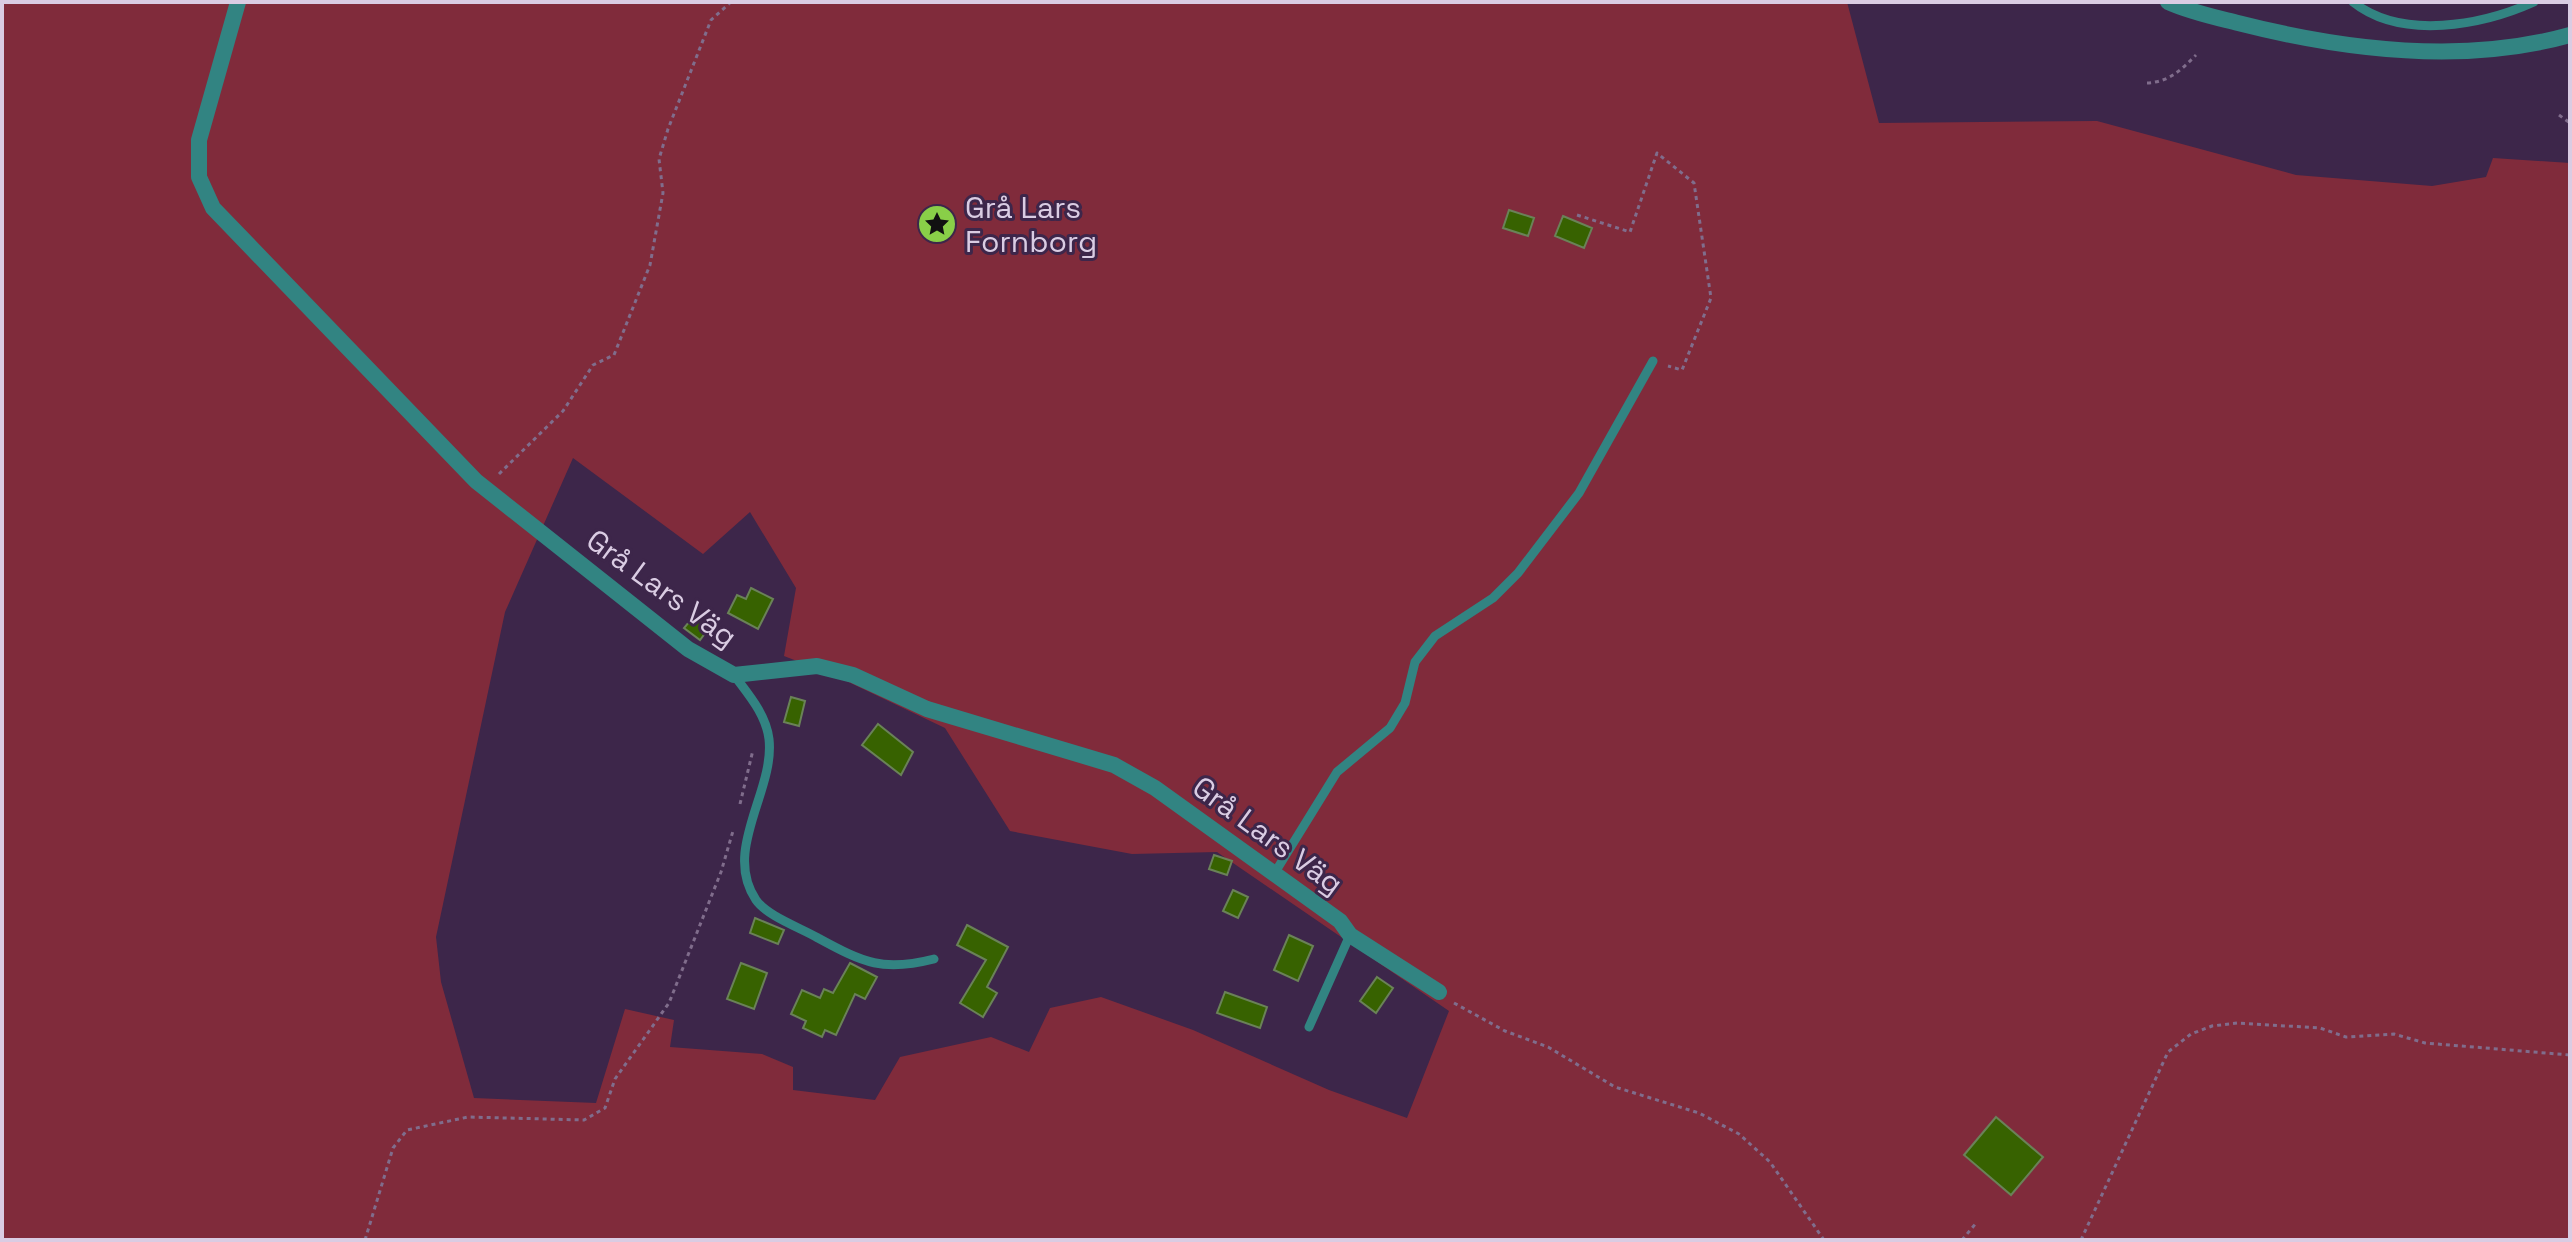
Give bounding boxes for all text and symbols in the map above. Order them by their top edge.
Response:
place label: Grå Lars Fornborg [965,188,1097,261]
place icon: Grå Lars Fornborg [916,203,958,245]
street label: Grå Lars Väg [579,520,745,656]
street label: Grå Lars Väg [1185,767,1351,903]

